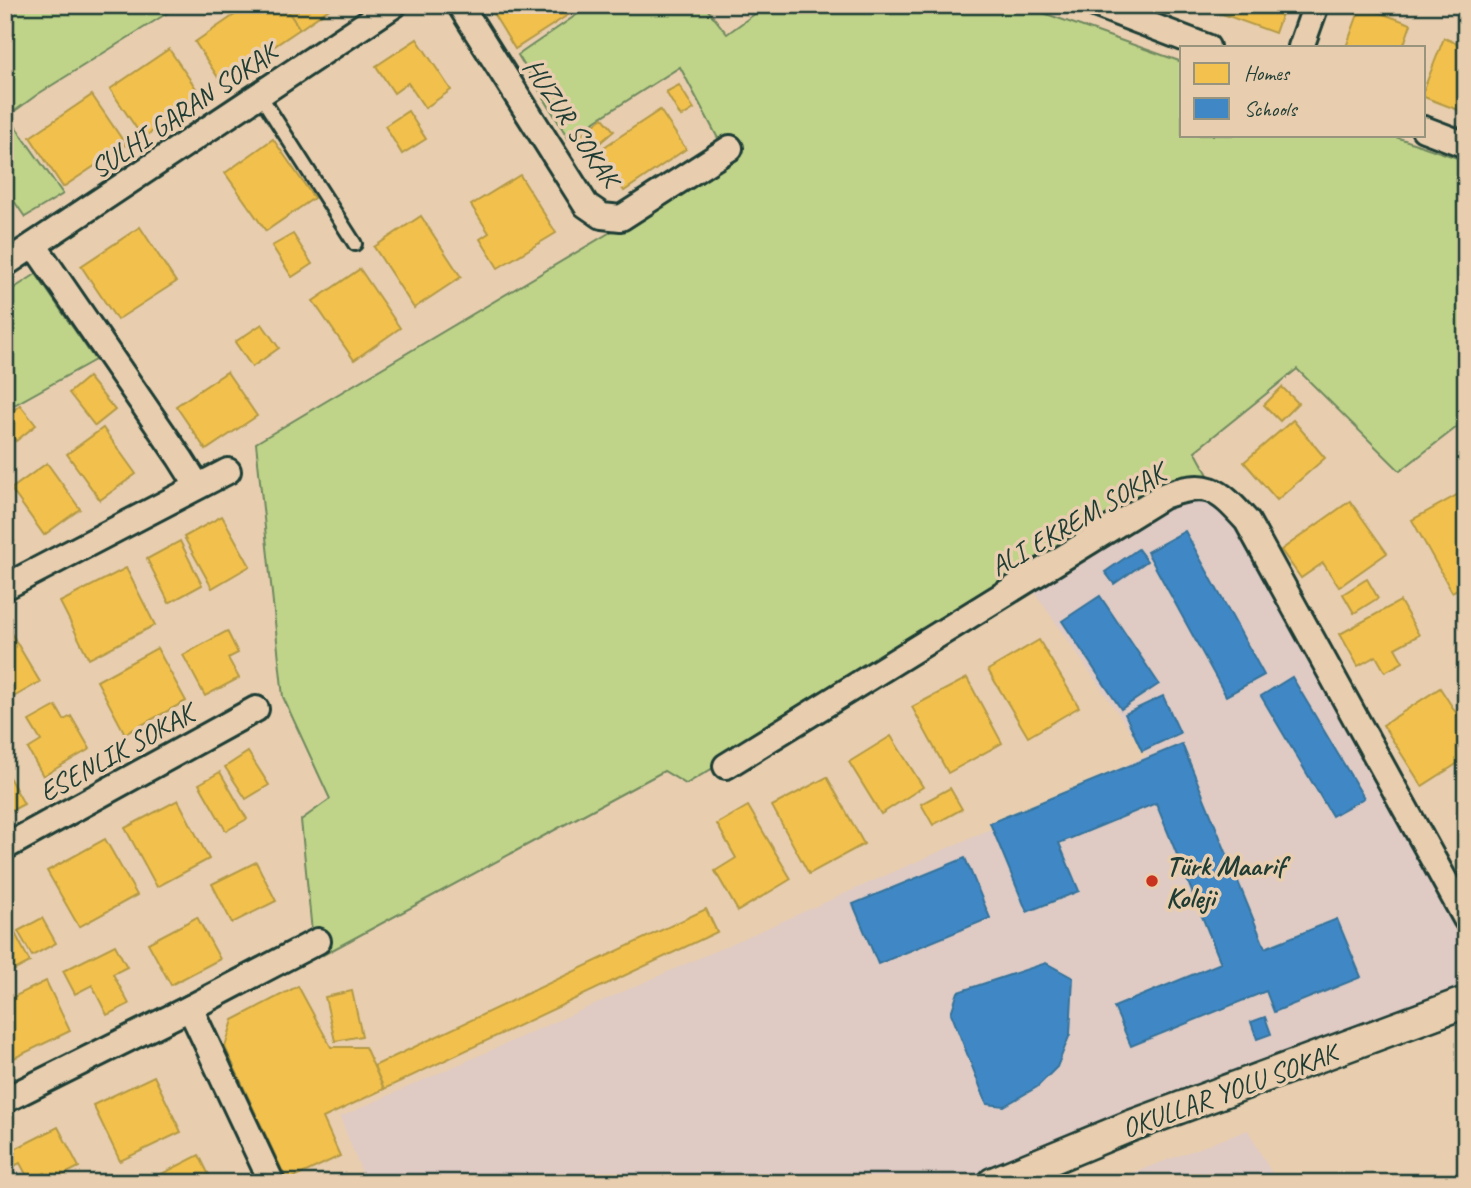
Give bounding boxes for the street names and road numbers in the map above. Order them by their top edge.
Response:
street label: SULHI GARAN SOKAK [83,33,287,186]
street label: HUZUR SOKAK [516,51,630,197]
street label: ALI EKREM SOKAK [983,452,1176,584]
street label: ESENLIK SOKAK [33,693,205,809]
street label: OKULLAR YOLU SOKAK [1117,1034,1345,1146]

